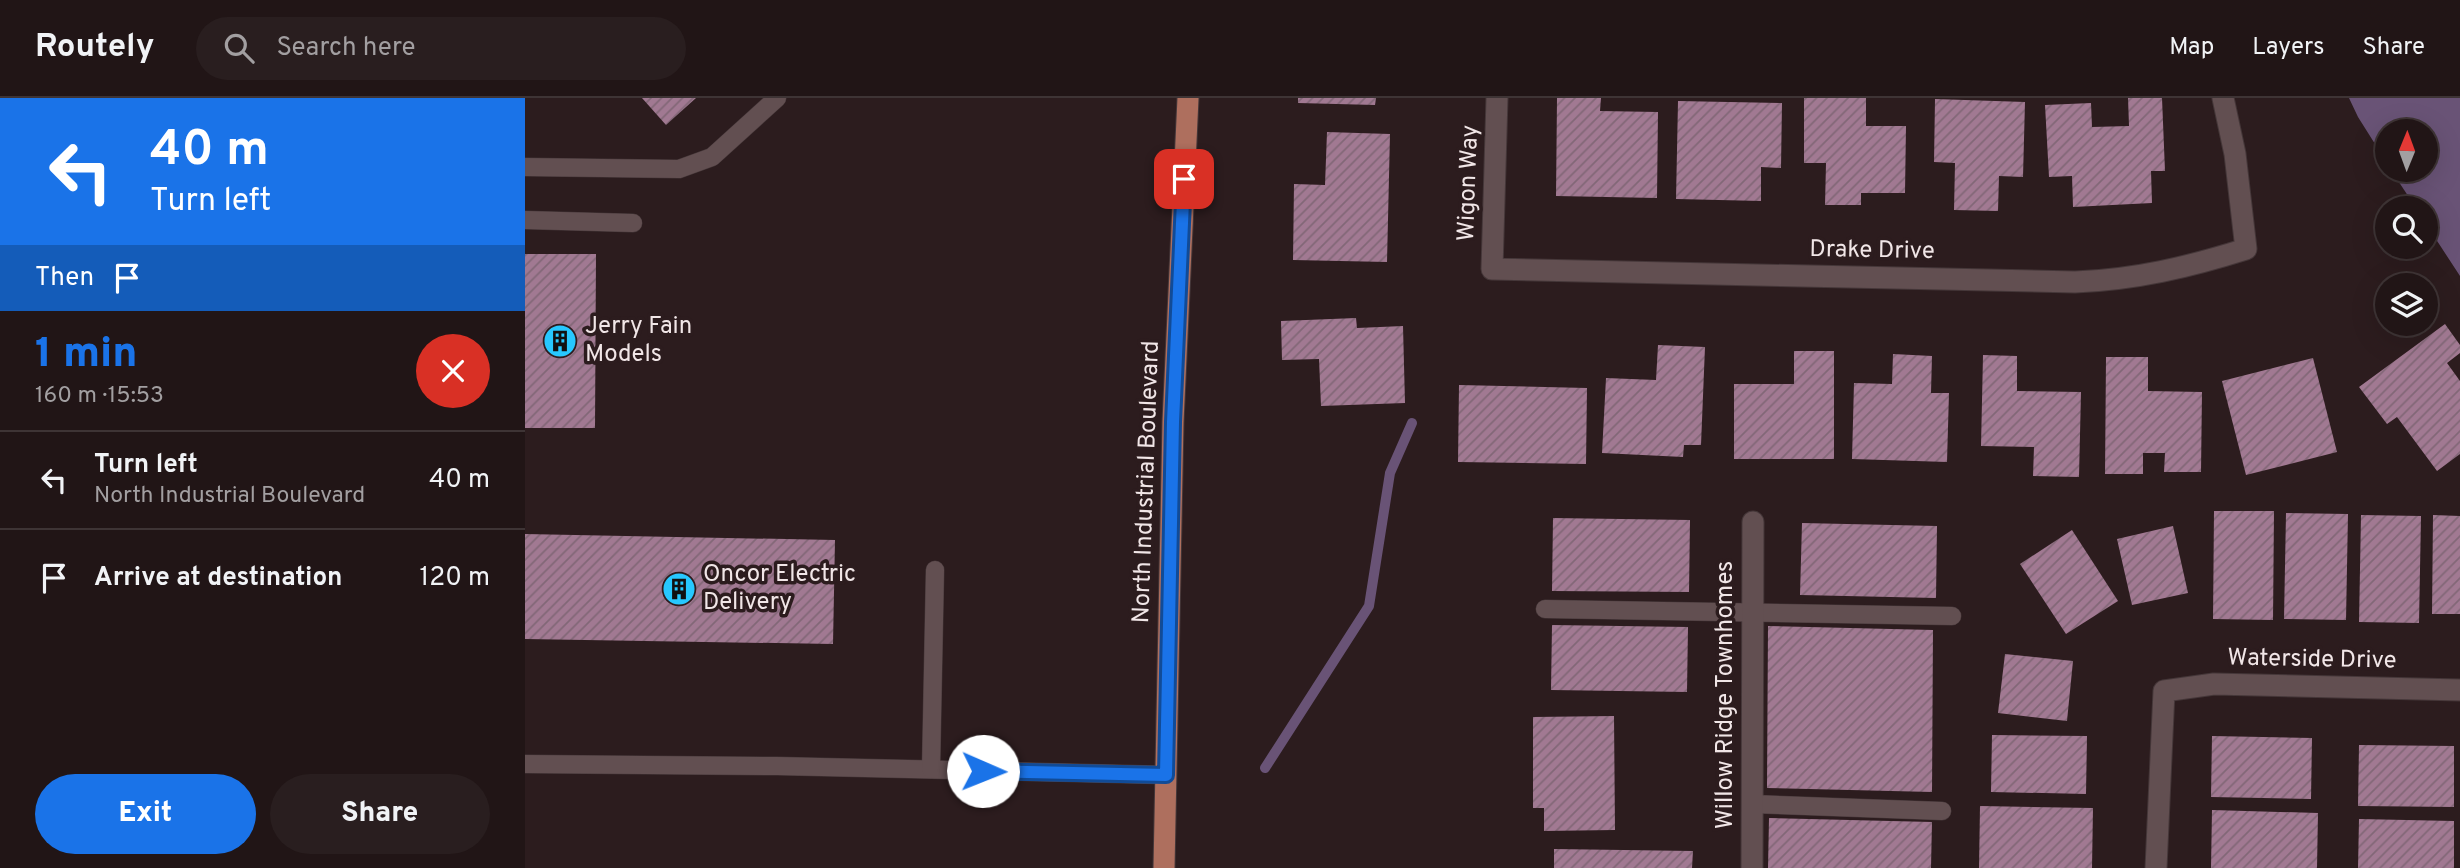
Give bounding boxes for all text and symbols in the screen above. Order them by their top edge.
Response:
search box [196,17,686,80]
text: Routely [35,27,154,69]
icon: search [220,29,258,67]
text: Search here [276,32,415,65]
text: Map [2169,33,2214,63]
text: Layers [2252,33,2324,63]
text: Share [2362,33,2425,63]
north arrow [2375,119,2438,182]
map controls [2375,119,2438,336]
text: 40 m [150,121,269,183]
street label: Wigon Way [1452,124,1486,242]
icon: left [35,126,126,217]
pin [1154,149,1214,209]
icon: arrive [1165,160,1203,198]
text: Turn left [150,182,271,222]
button: search [2375,196,2438,259]
street label: Drake Drive [1809,235,1935,267]
icon: arrive [108,259,146,297]
text: Then [35,262,94,295]
button: layers [2375,273,2438,336]
place label: Jerry Fain Models [585,312,692,370]
building icon: Jerry Fain Models [541,322,579,360]
text: 1 min [35,329,138,382]
button: close [416,334,490,408]
street label: North Industrial Boulevard [1127,340,1167,624]
text: 160 m · 15:53 [35,382,164,411]
text: Turn left [94,449,198,482]
icon: left [35,461,73,499]
text: 40 m [429,464,490,497]
text: North Industrial Boulevard [94,482,365,511]
icon: arrive [35,559,73,597]
place label: Oncor Electric Delivery [703,560,856,618]
street label: Willow Ridge Townhomes [1711,561,1741,829]
text: Arrive at destination [94,562,342,595]
text: 120 m [420,562,490,595]
building icon: Oncor Electric Delivery [660,570,698,608]
street label: Waterside Drive [2227,644,2397,676]
position arrow [946,734,1020,808]
button: Exit [35,774,256,854]
button: Share [270,774,490,854]

